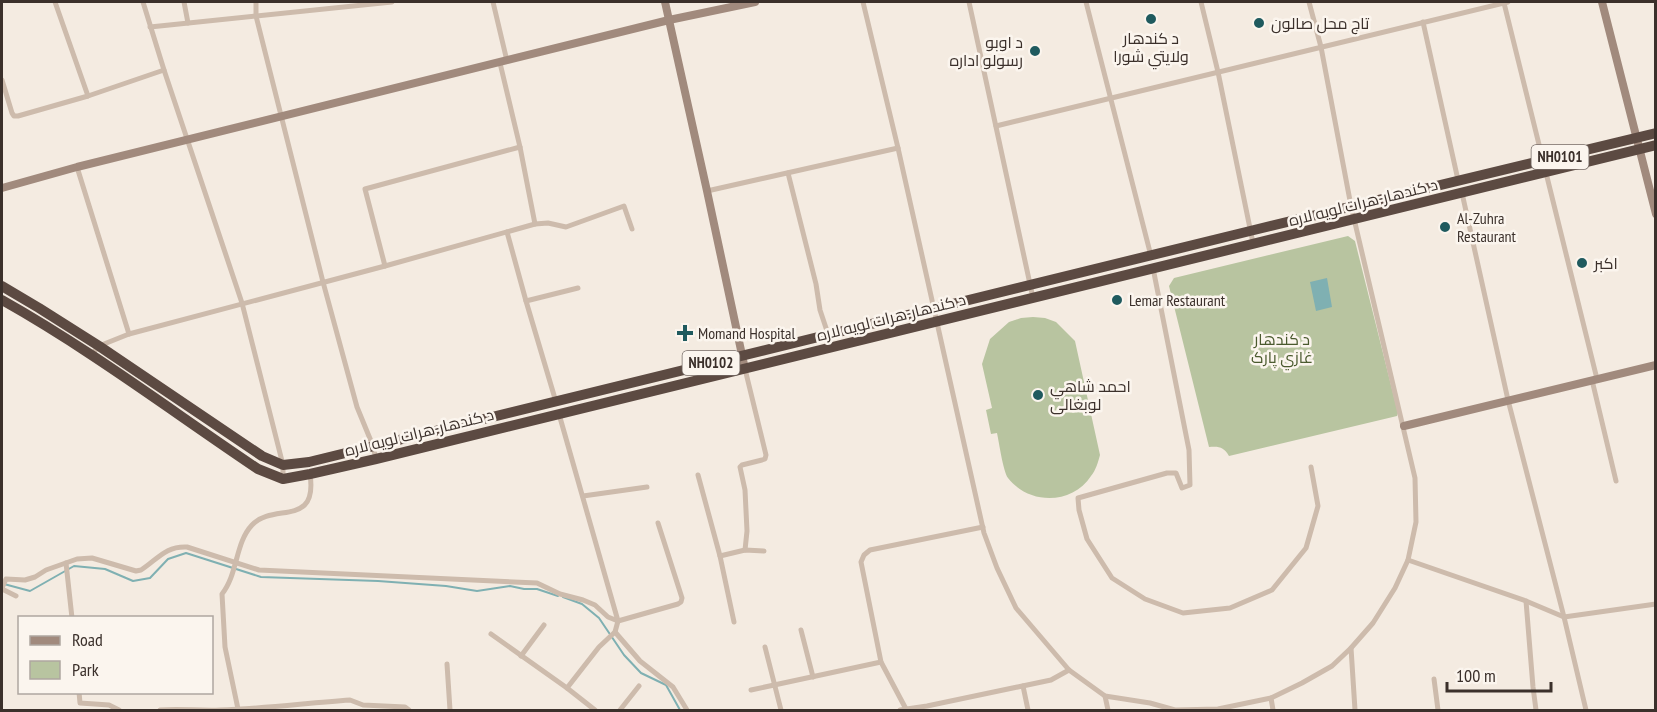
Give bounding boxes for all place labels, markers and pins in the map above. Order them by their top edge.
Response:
marker: د کندهار ولايتي شورا [1144,12,1158,26]
place label: تاج محل صالون [1271,13,1370,35]
marker: تاج محل صالون [1252,16,1266,30]
place label: د کندهار ولايتي شورا [1113,28,1189,70]
place label: د اوبو رسولو اداره [949,32,1023,70]
marker: د اوبو رسولو اداره [1028,44,1042,58]
place label: Al-Zuhra Restaurant [1457,208,1517,246]
marker: Al-Zuhra Restaurant [1438,220,1452,234]
place label: اکبر [1593,253,1618,273]
marker: اکبر [1575,256,1589,270]
place label: Lemar Restaurant [1129,290,1226,310]
marker: Lemar Restaurant [1110,293,1124,307]
place label: Momand Hospital [698,323,795,343]
marker: Momand Hospital [676,324,694,342]
place label: احمد شاهي لوبغالی [1050,376,1131,415]
marker: احمد شاهي لوبغالی [1031,388,1045,402]

